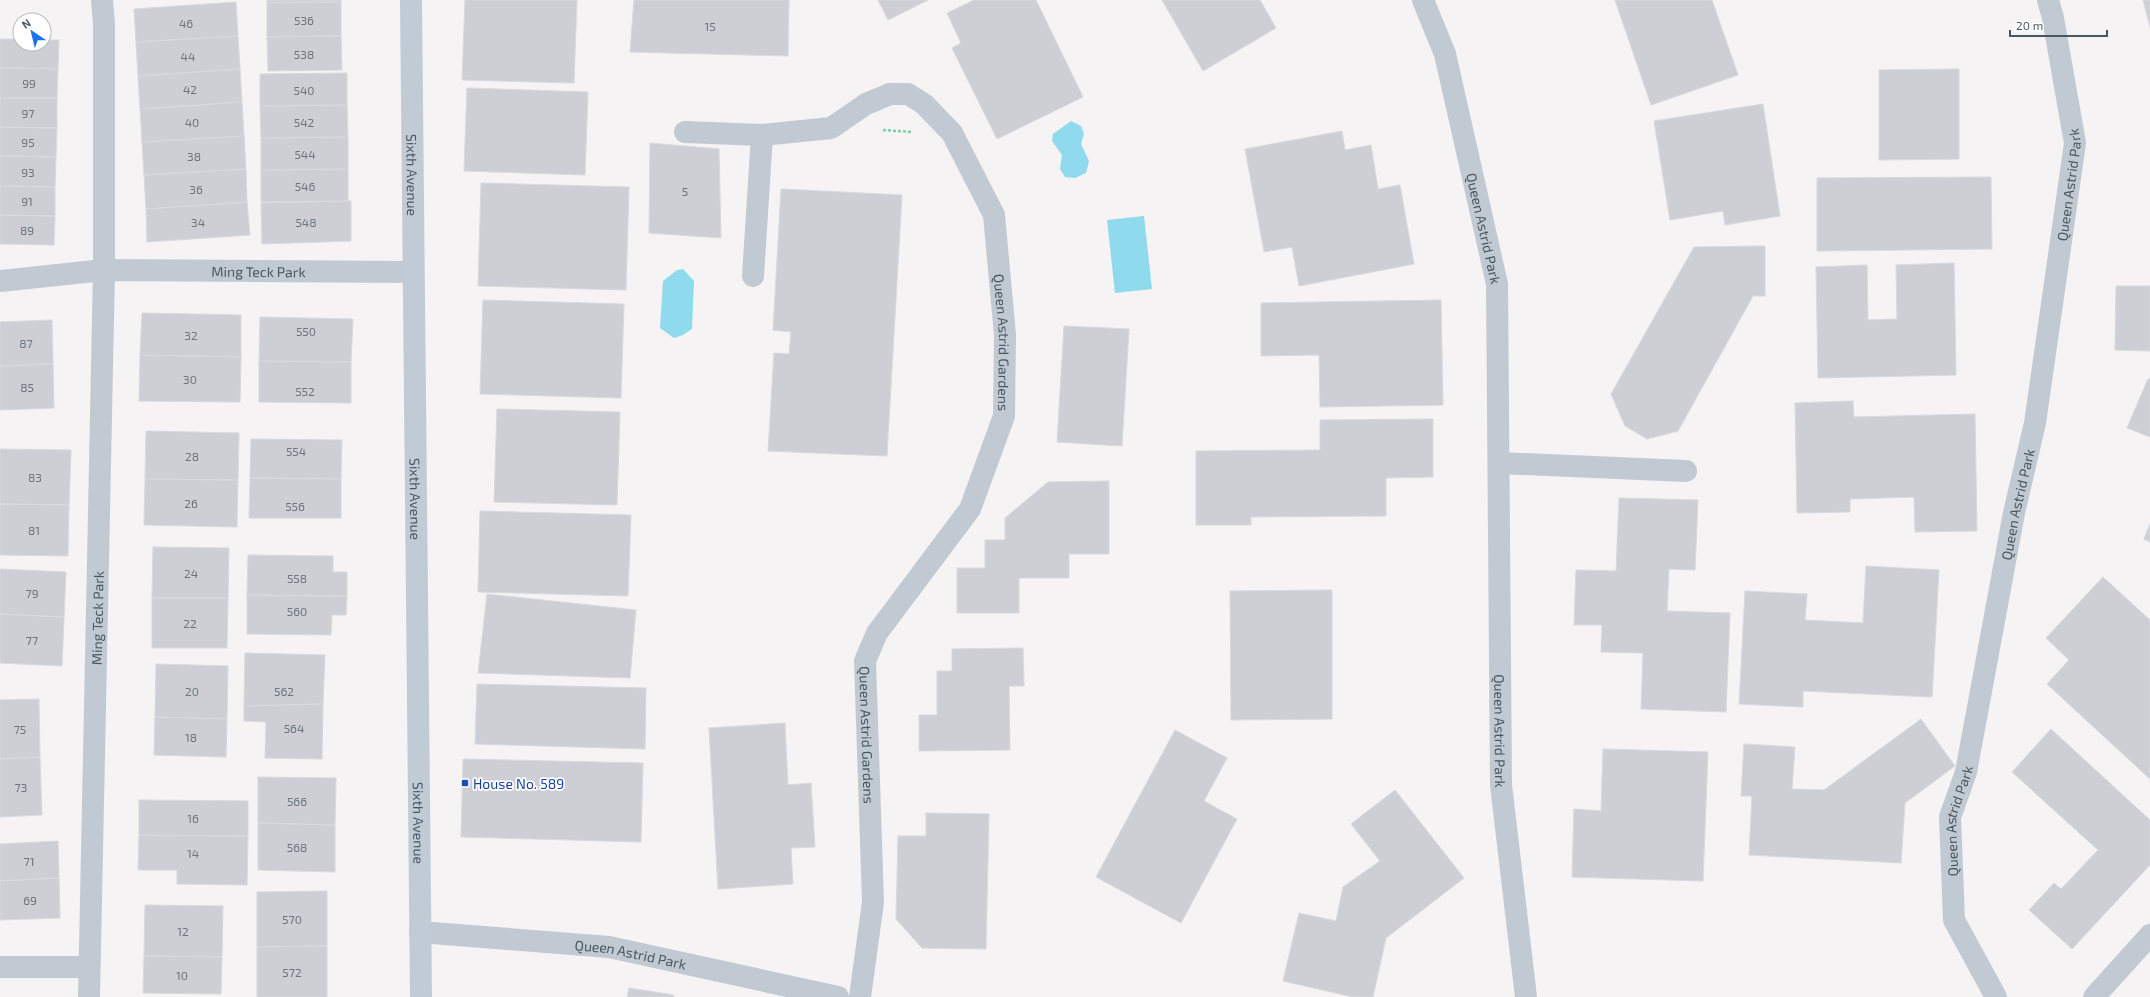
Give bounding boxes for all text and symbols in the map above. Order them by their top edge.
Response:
north arrow [12,12,52,52]
scale bar [2010,12,2107,38]
house number: 536 [294,13,314,27]
text: N [19,16,33,31]
house number: 46 [179,16,193,30]
text: 20 m [2016,18,2043,32]
house number: 15 [704,19,716,33]
house number: 538 [294,47,314,61]
house number: 44 [181,49,195,63]
house number: 99 [22,76,36,90]
house number: 42 [183,82,197,96]
house number: 540 [293,83,315,97]
house number: 97 [21,106,35,120]
house number: 40 [185,115,199,129]
house number: 542 [294,115,315,129]
street label: Queen Astrid Park [2053,127,2084,242]
street label: Sixth Avenue [404,134,422,216]
house number: 95 [21,135,35,149]
house number: 544 [294,147,316,161]
house number: 38 [187,149,201,163]
house number: 93 [21,165,35,179]
street label: Queen Astrid Park [1464,171,1505,286]
house number: 546 [295,179,315,193]
house number: 36 [189,182,203,196]
house number: 5 [682,184,688,198]
house number: 91 [21,194,33,208]
house number: 34 [191,215,205,229]
house number: 548 [295,215,317,229]
house number: 89 [20,223,34,237]
street label: Ming Teck Park [211,262,306,280]
street label: Queen Astrid Gardens [991,273,1014,411]
house number: 550 [296,324,316,338]
house number: 32 [184,328,198,342]
house number: 87 [19,336,33,350]
house number: 30 [183,372,197,386]
house number: 85 [20,380,34,394]
house number: 552 [295,384,315,398]
house number: 554 [286,444,306,458]
street label: Queen Astrid Park [1997,447,2037,561]
house number: 28 [185,449,199,463]
street label: Sixth Avenue [407,458,425,540]
house number: 83 [28,470,42,484]
house number: 26 [184,496,198,510]
house number: 556 [285,499,305,513]
house number: 81 [28,523,40,537]
house number: 24 [184,566,198,580]
street label: Ming Teck Park [87,571,106,665]
house number: 558 [287,571,307,585]
house number: 79 [25,586,39,600]
house number: 560 [287,604,307,618]
house number: 22 [183,616,197,630]
house number: 77 [26,633,38,647]
street label: Queen Astrid Gardens [857,666,878,804]
street label: Queen Astrid Park [1492,674,1510,788]
house number: 20 [185,684,199,698]
house number: 562 [274,684,294,698]
house number: 564 [284,721,304,735]
house number: 75 [14,722,26,736]
house number: 18 [185,730,197,744]
street label: Queen Astrid Park [1942,764,1975,877]
place label: House No. 589 [473,775,564,792]
marker: House No. 589 [460,778,470,788]
house number: 73 [15,780,27,794]
street label: Sixth Avenue [410,782,428,864]
house number: 566 [287,794,307,808]
house number: 16 [187,811,199,825]
house number: 568 [287,840,307,854]
house number: 14 [187,846,199,860]
house number: 71 [24,854,34,868]
house number: 69 [23,893,37,907]
house number: 570 [282,912,302,926]
house number: 12 [177,924,189,938]
street label: Queen Astrid Park [574,936,688,972]
house number: 572 [282,965,302,979]
house number: 10 [176,968,188,982]

